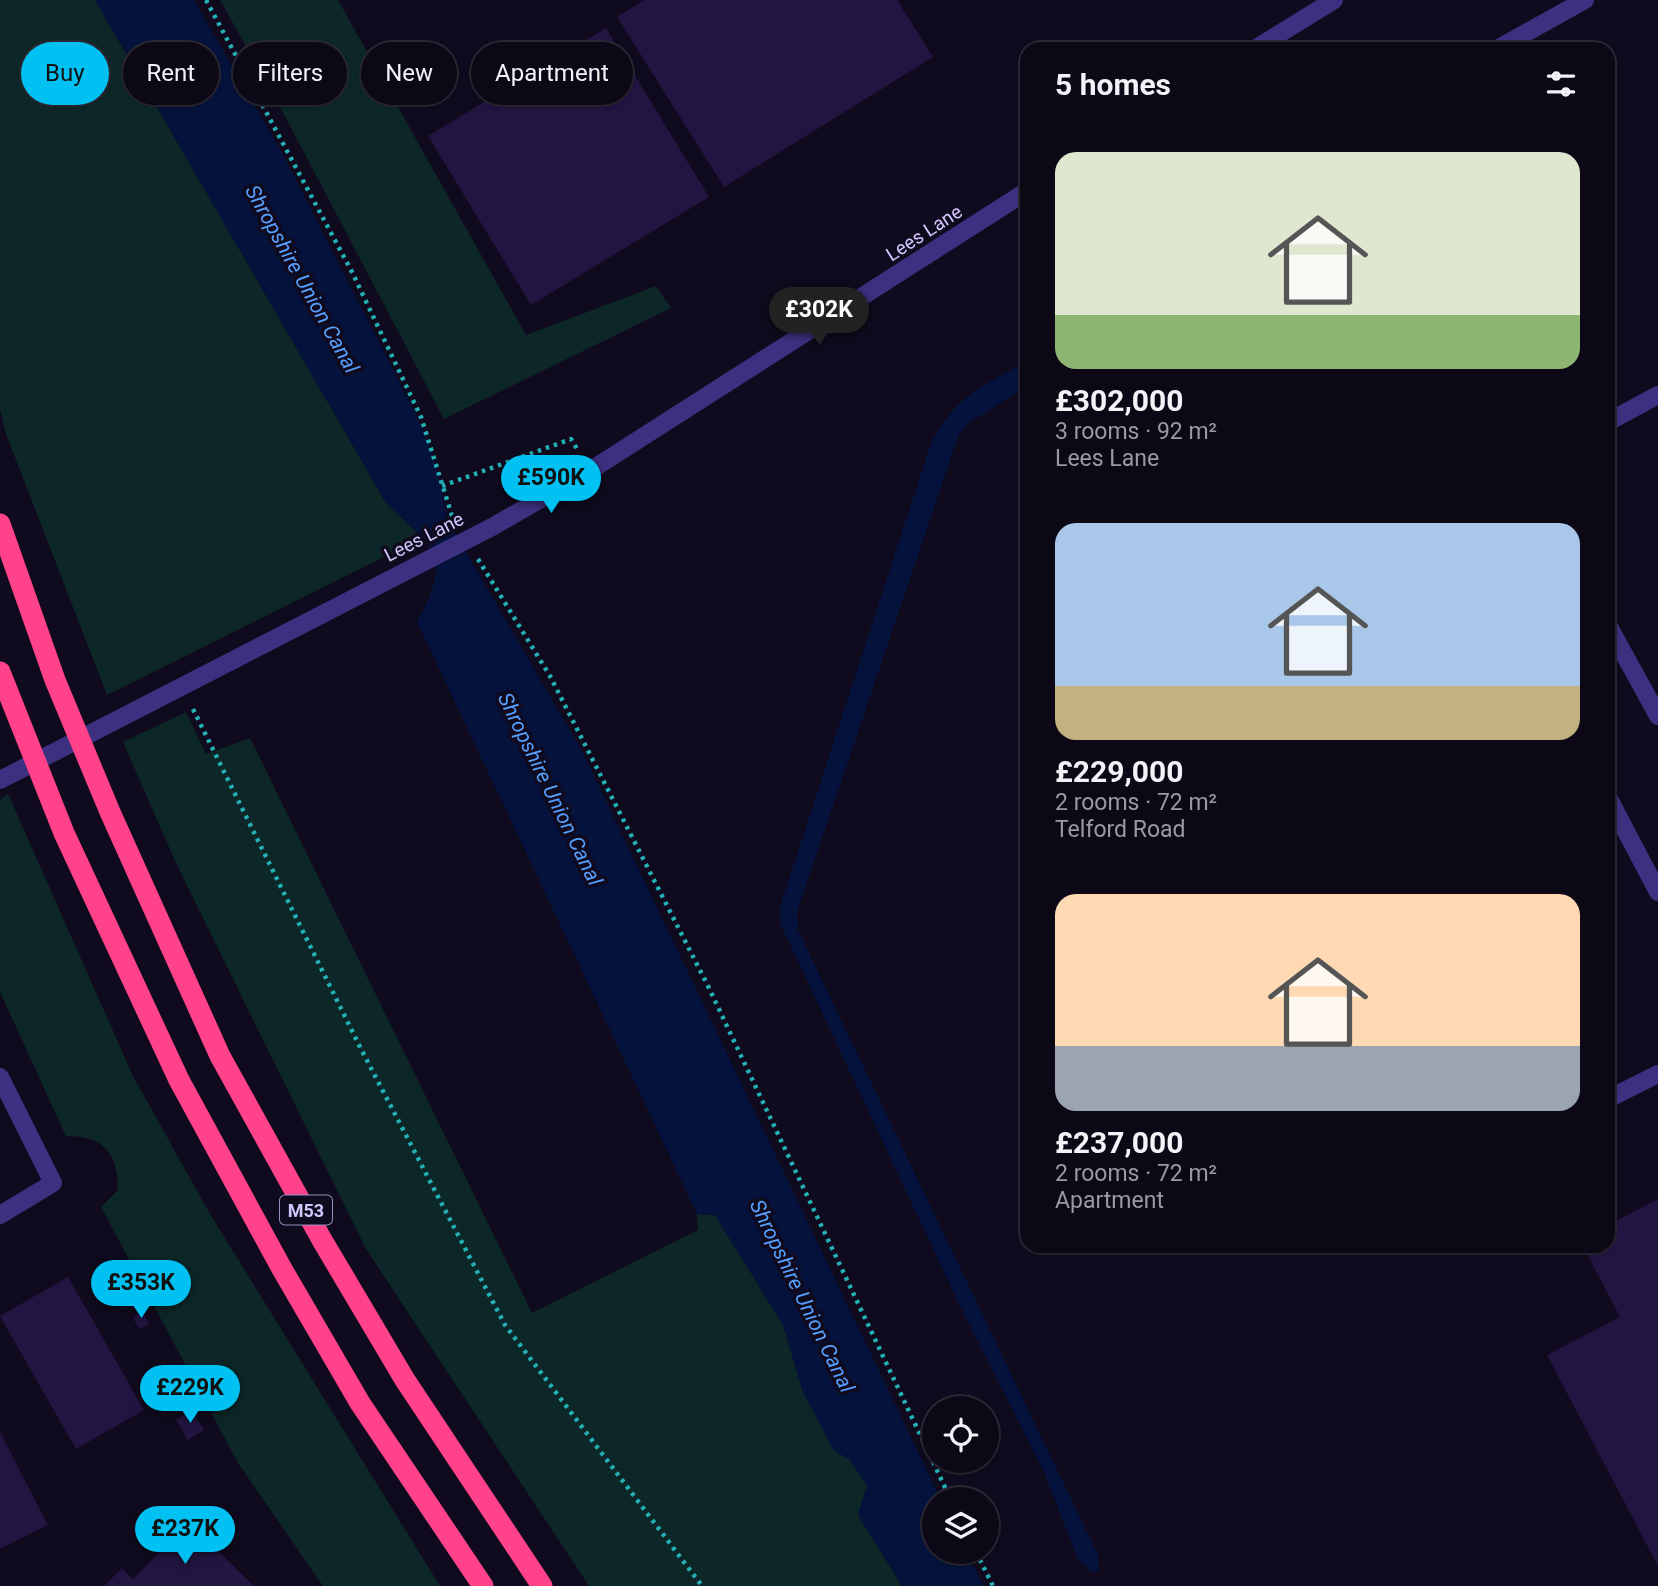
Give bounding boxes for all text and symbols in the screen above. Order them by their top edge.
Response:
chip: Buy [21,42,109,105]
chip: Rent [123,42,219,105]
chip: Filters [233,42,347,105]
chip: New [361,42,457,105]
chip: Apartment [471,42,633,105]
icon: filters [1542,65,1580,103]
text: 5 homes [1055,67,1171,102]
water label: Shropshire Union Canal [240,181,364,378]
icon: home [1255,197,1381,323]
street label: Lees Lane [882,200,966,266]
pin: £302K [770,288,868,347]
text: £302K [785,296,853,323]
text: £302,000 [1055,383,1183,418]
text: 3 rooms · 92 m² [1055,418,1217,445]
text: Lees Lane [1055,445,1159,472]
pin: £590K [502,456,600,515]
text: £590K [517,464,585,491]
street label: Lees Lane [380,507,468,567]
icon: home [1255,568,1381,694]
water label: Shropshire Union Canal [493,689,608,890]
text: £229,000 [1055,754,1183,789]
text: 2 rooms · 72 m² [1055,789,1217,816]
text: Telford Road [1055,816,1186,843]
icon: home [1255,939,1381,1065]
text: £237,000 [1055,1125,1183,1160]
text: 2 rooms · 72 m² [1055,1160,1217,1187]
text: Apartment [1055,1187,1164,1214]
road number: M53 [280,1196,332,1224]
water label: Shropshire Union Canal [745,1196,860,1397]
pin: £353K [92,1260,190,1320]
text: £353K [107,1269,175,1296]
pin: £229K [141,1366,239,1425]
text: £229K [156,1374,224,1401]
map controls [922,1396,999,1564]
button: locate [922,1396,999,1473]
button: layers [922,1487,999,1564]
pin: £237K [136,1506,234,1566]
text: £237K [151,1515,219,1542]

